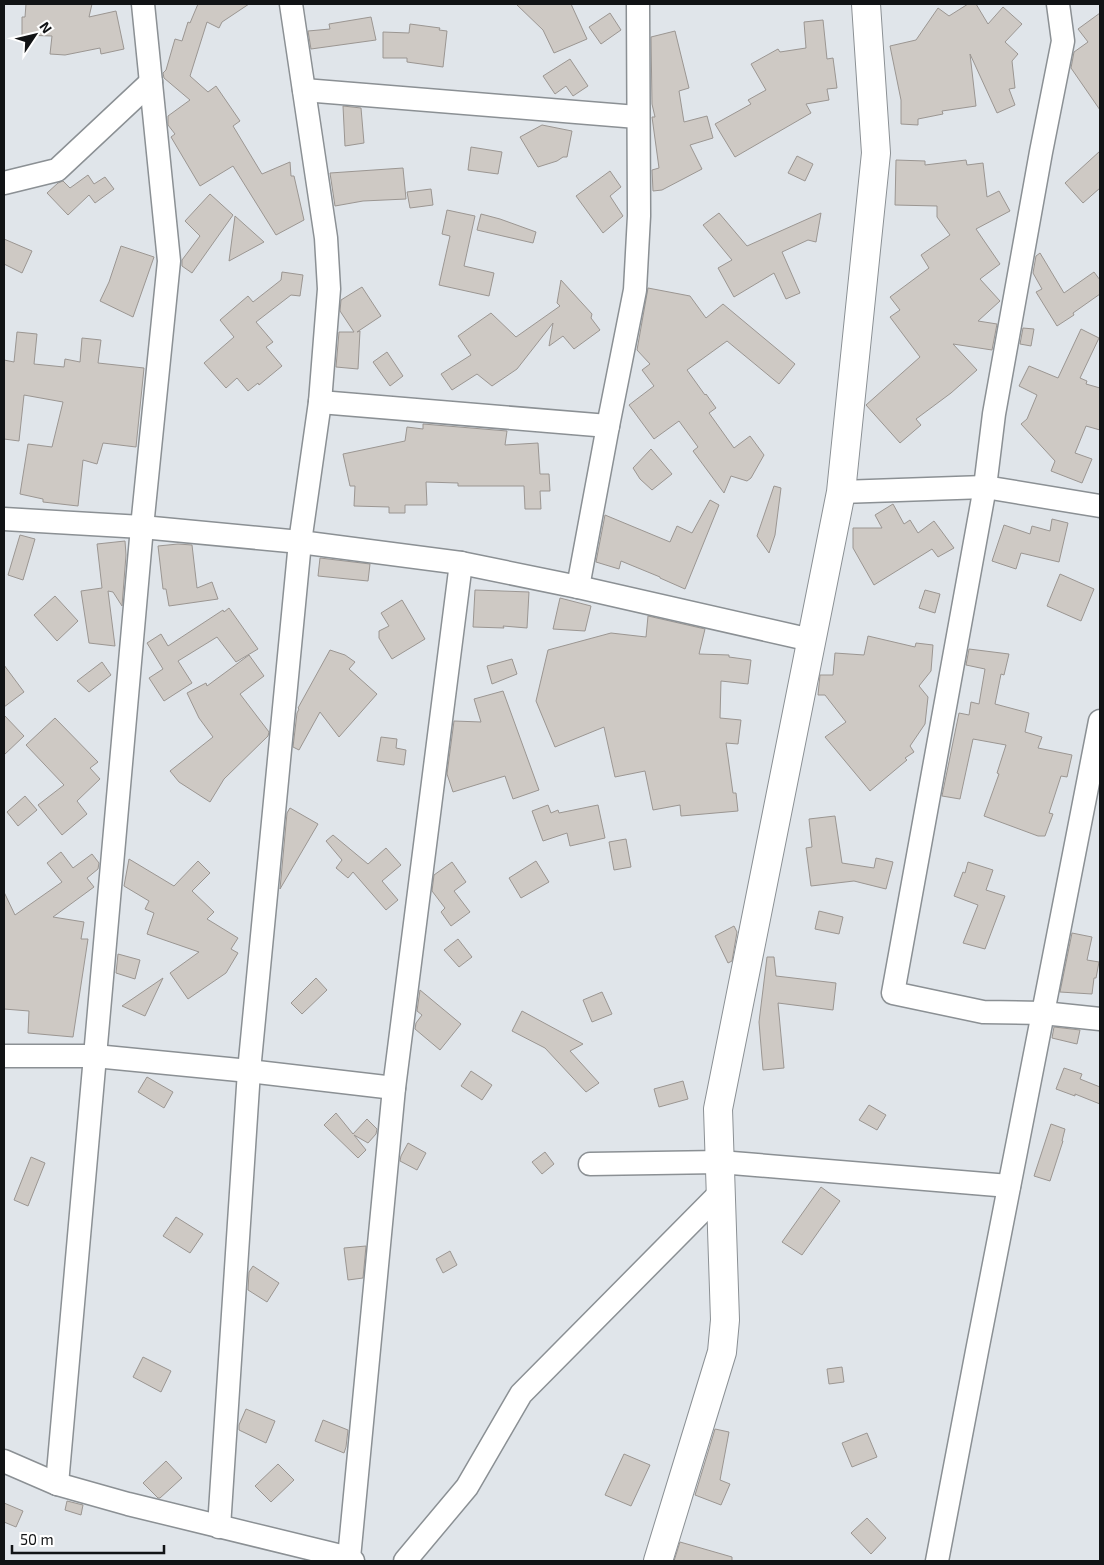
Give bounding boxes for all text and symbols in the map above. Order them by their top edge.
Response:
north arrow [10,10,60,60]
text: N [36,18,56,36]
scale bar [12,1522,165,1554]
text: 50 m [20,1530,54,1548]

